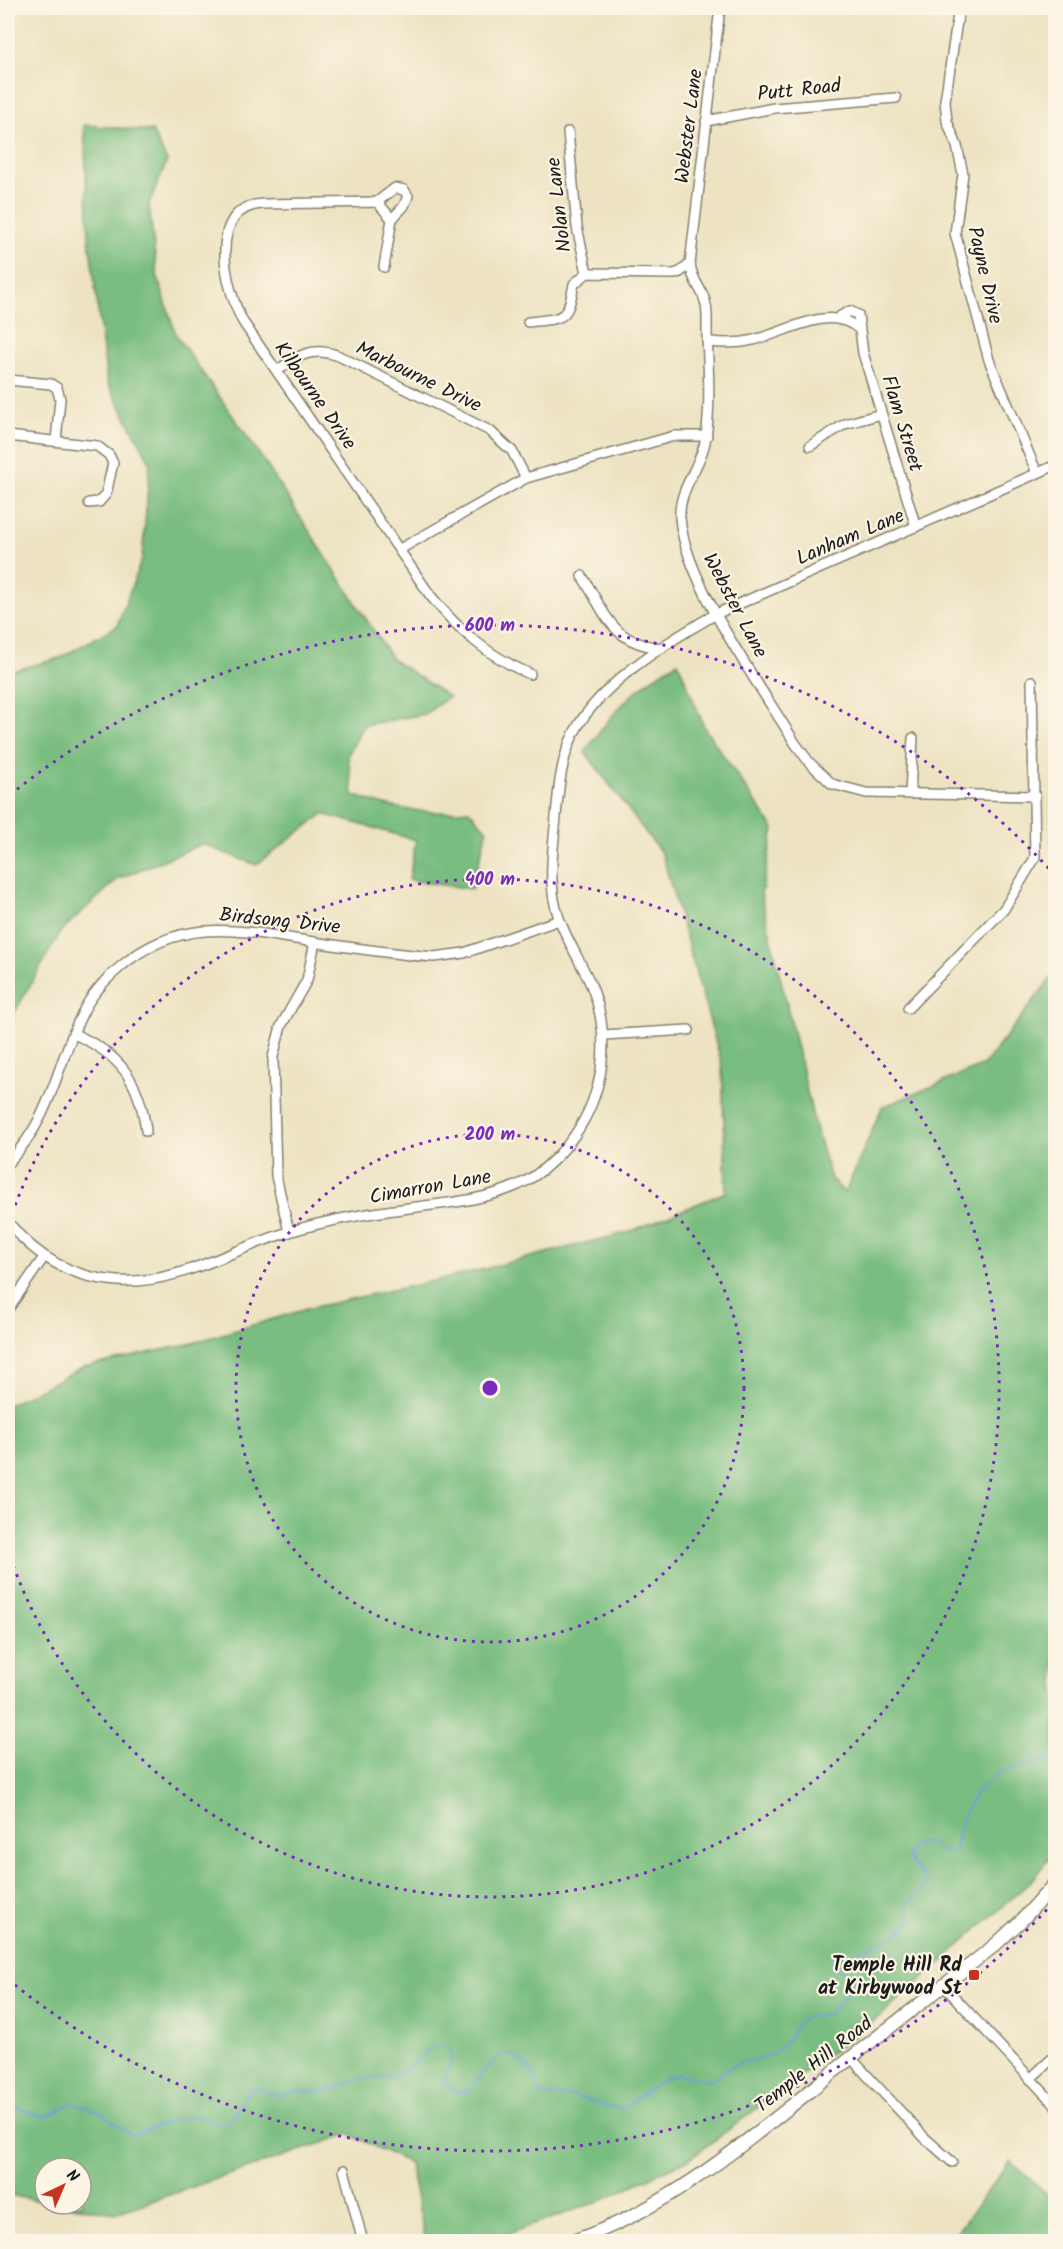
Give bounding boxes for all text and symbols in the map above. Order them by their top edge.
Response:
street label: Webster Lane [667,67,713,185]
street label: Putt Road [756,71,844,111]
street label: Nolan Lane [538,155,582,254]
street label: Payne Drive [957,224,1011,327]
street label: Marbourne Drive [350,333,487,422]
street label: Kilbourne Drive [265,335,364,457]
street label: Flam Street [871,371,931,476]
street label: Lanham Lane [792,501,910,575]
street label: Webster Lane [693,548,775,664]
text: 600 m [465,612,515,641]
text: 400 m [465,866,515,895]
street label: Birdsong Drive [218,900,342,944]
text: 200 m [465,1121,516,1150]
street label: Cimarron Lane [367,1162,494,1214]
centre of rings [480,1378,500,1398]
place label: Temple Hill Rd at Kirbywood St [818,1950,963,2005]
marker: Temple Hill Rd at Kirbywood St [967,1968,981,1982]
street label: Temple Hill Road [748,2008,881,2122]
north arrow [33,2156,93,2216]
text: N [60,2164,85,2189]

